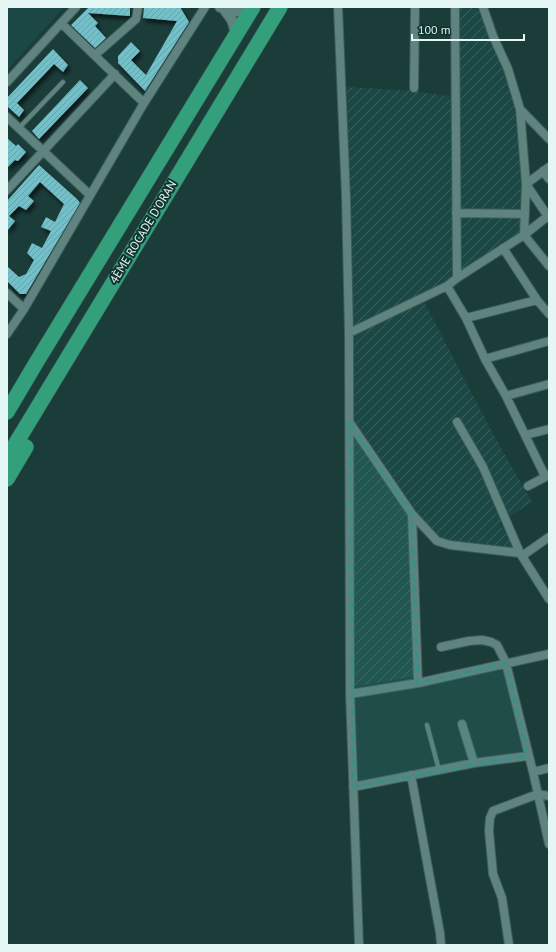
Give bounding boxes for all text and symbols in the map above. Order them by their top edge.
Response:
scale bar [412,16,524,42]
text: 100 m [418,22,451,37]
street label: 4ÈME ROCADE D'ORAN [106,177,179,286]

